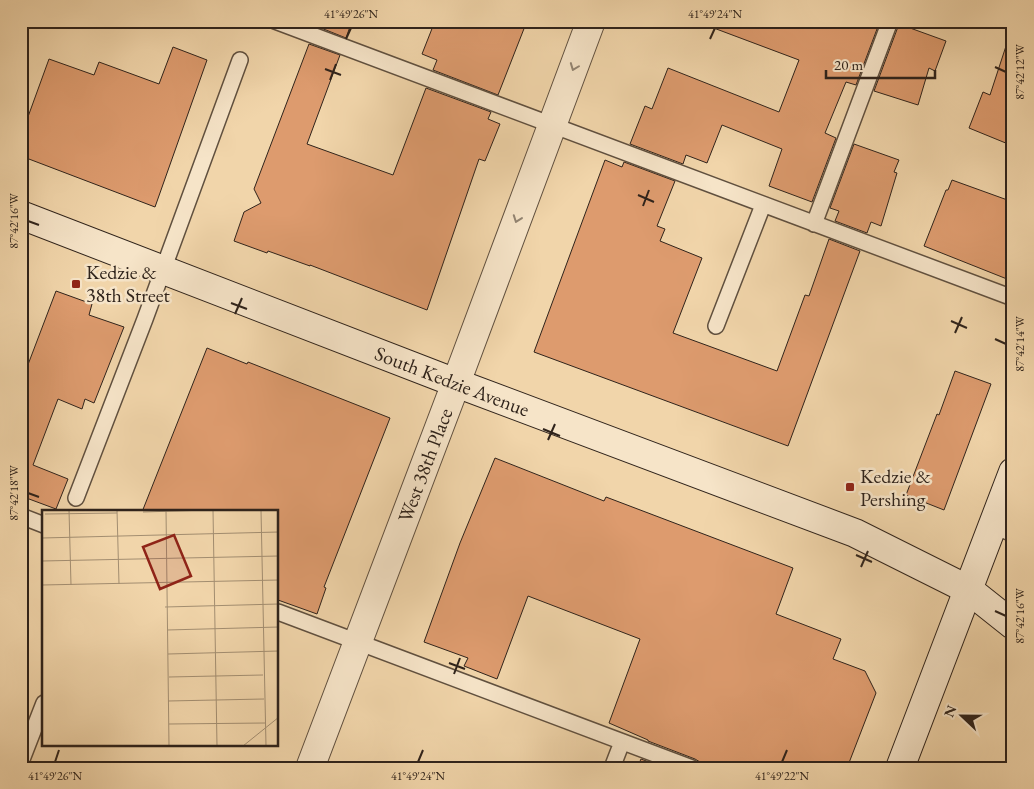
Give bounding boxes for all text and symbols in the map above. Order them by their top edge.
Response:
text: 41°49'26"N [324,6,378,22]
text: 41°49'24"N [688,6,742,22]
text: 87°42'12"W [1012,43,1028,100]
scale bar [826,48,935,80]
text: 20 m [834,55,863,74]
one-way arrow [570,62,580,71]
text: 87°42'16"W [6,192,22,249]
one-way arrow [513,214,523,223]
place label: Kedzie & 38th Street [86,259,170,308]
marker: Kedzie & 38th Street [70,278,82,290]
text: 87°42'14"W [1012,315,1028,372]
street label: South Kedzie Avenue [371,340,533,422]
street label: West 38th Place [391,404,458,526]
place label: Kedzie & Pershing [860,463,931,512]
text: 87°42'18"W [6,464,22,521]
marker: Kedzie & Pershing [844,481,856,493]
inset map [42,510,279,746]
text: 87°42'16"W [1012,587,1028,644]
north arrow [936,692,986,742]
text: N [939,702,961,720]
text: 41°49'26"N [28,768,82,784]
text: 41°49'24"N [391,768,445,784]
text: 41°49'22"N [755,768,809,784]

